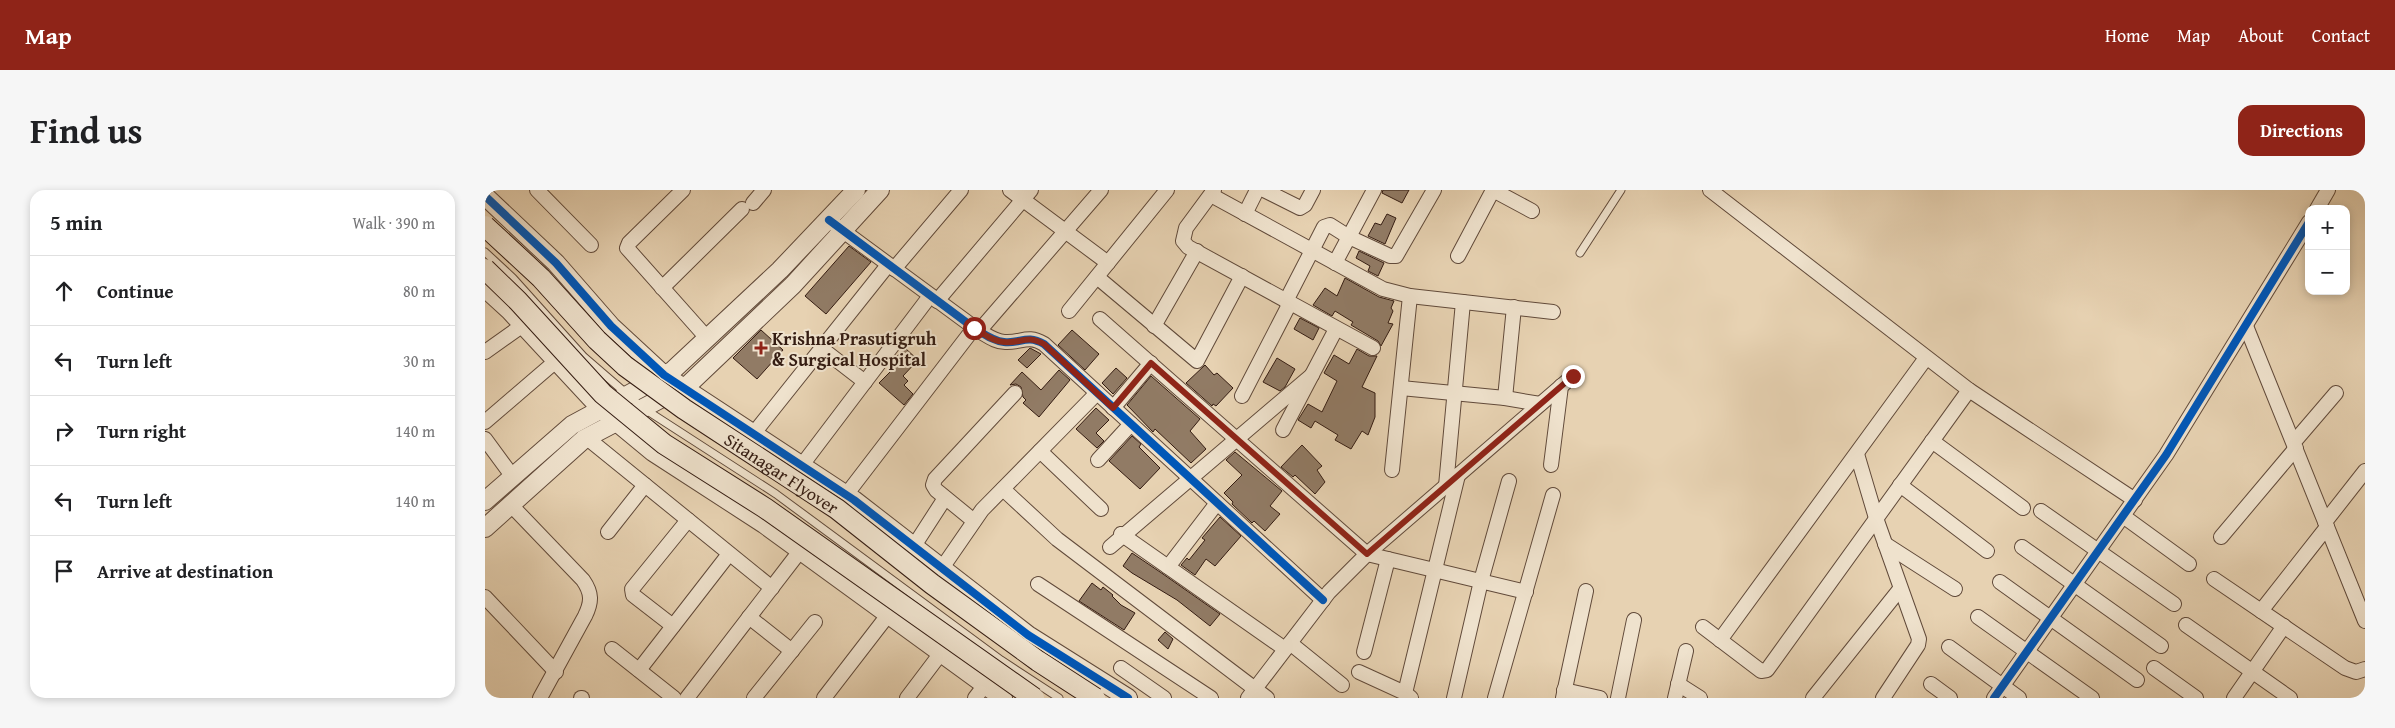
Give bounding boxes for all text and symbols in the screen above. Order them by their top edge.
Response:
text: Map [25,18,72,53]
text: Home [2105,22,2149,49]
text: Map [2177,22,2210,49]
text: About [2238,22,2284,49]
text: Contact [2312,22,2370,49]
text: Find us [30,105,143,156]
button: Directions [2238,105,2365,156]
map controls [2305,205,2350,295]
button: + [2305,205,2350,250]
text: 5 min [50,207,102,238]
text: Walk · 390 m [352,211,435,235]
button: − [2305,250,2350,295]
icon: ahead [50,277,78,305]
text: Continue [97,277,174,305]
text: 80 m [403,279,435,303]
route start [963,317,986,340]
place label: Krishna Prasutigruh & Surgical Hospital [772,325,937,373]
marker: Krishna Prasutigruh & Surgical Hospital [754,341,768,355]
icon: left [50,347,78,375]
text: Turn left [97,347,172,375]
text: 30 m [403,349,435,373]
route end [1562,365,1585,388]
icon: right [50,417,78,445]
text: Turn right [97,417,186,445]
text: 140 m [395,419,435,443]
street label: Sitanagar Flyover [719,426,845,521]
icon: left [50,487,78,515]
text: Turn left [97,487,172,515]
text: 140 m [395,489,435,513]
icon: arrive [50,557,78,585]
text: Arrive at destination [97,557,273,585]

